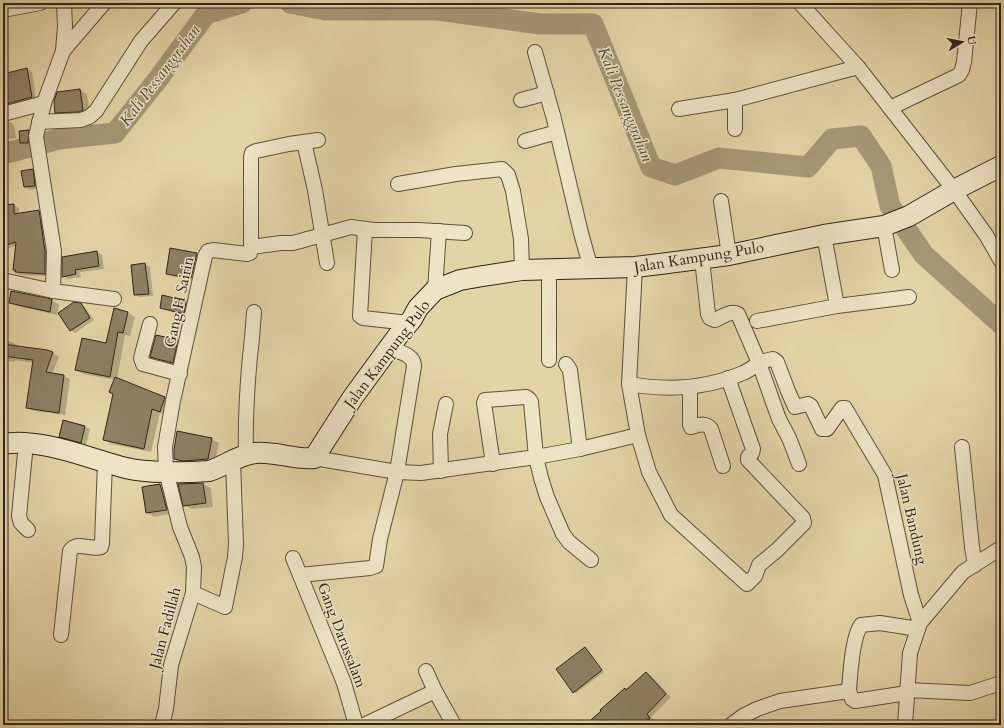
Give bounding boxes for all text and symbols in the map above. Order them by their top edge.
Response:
water label: Kali Pessanggrahan [114,20,205,131]
north arrow [942,22,982,62]
text: U [963,35,980,46]
water label: Kali Pessanggrahan [592,44,658,165]
street label: Jalan Kampung Pulo [631,237,765,277]
street label: Gang H Sairin [160,254,198,349]
street label: Jalan Kampung Pulo [338,296,434,414]
street label: Jalan Bandung [891,470,932,567]
street label: Gang Darussalam [313,580,371,691]
street label: Jalan Fadillah [144,584,186,673]

